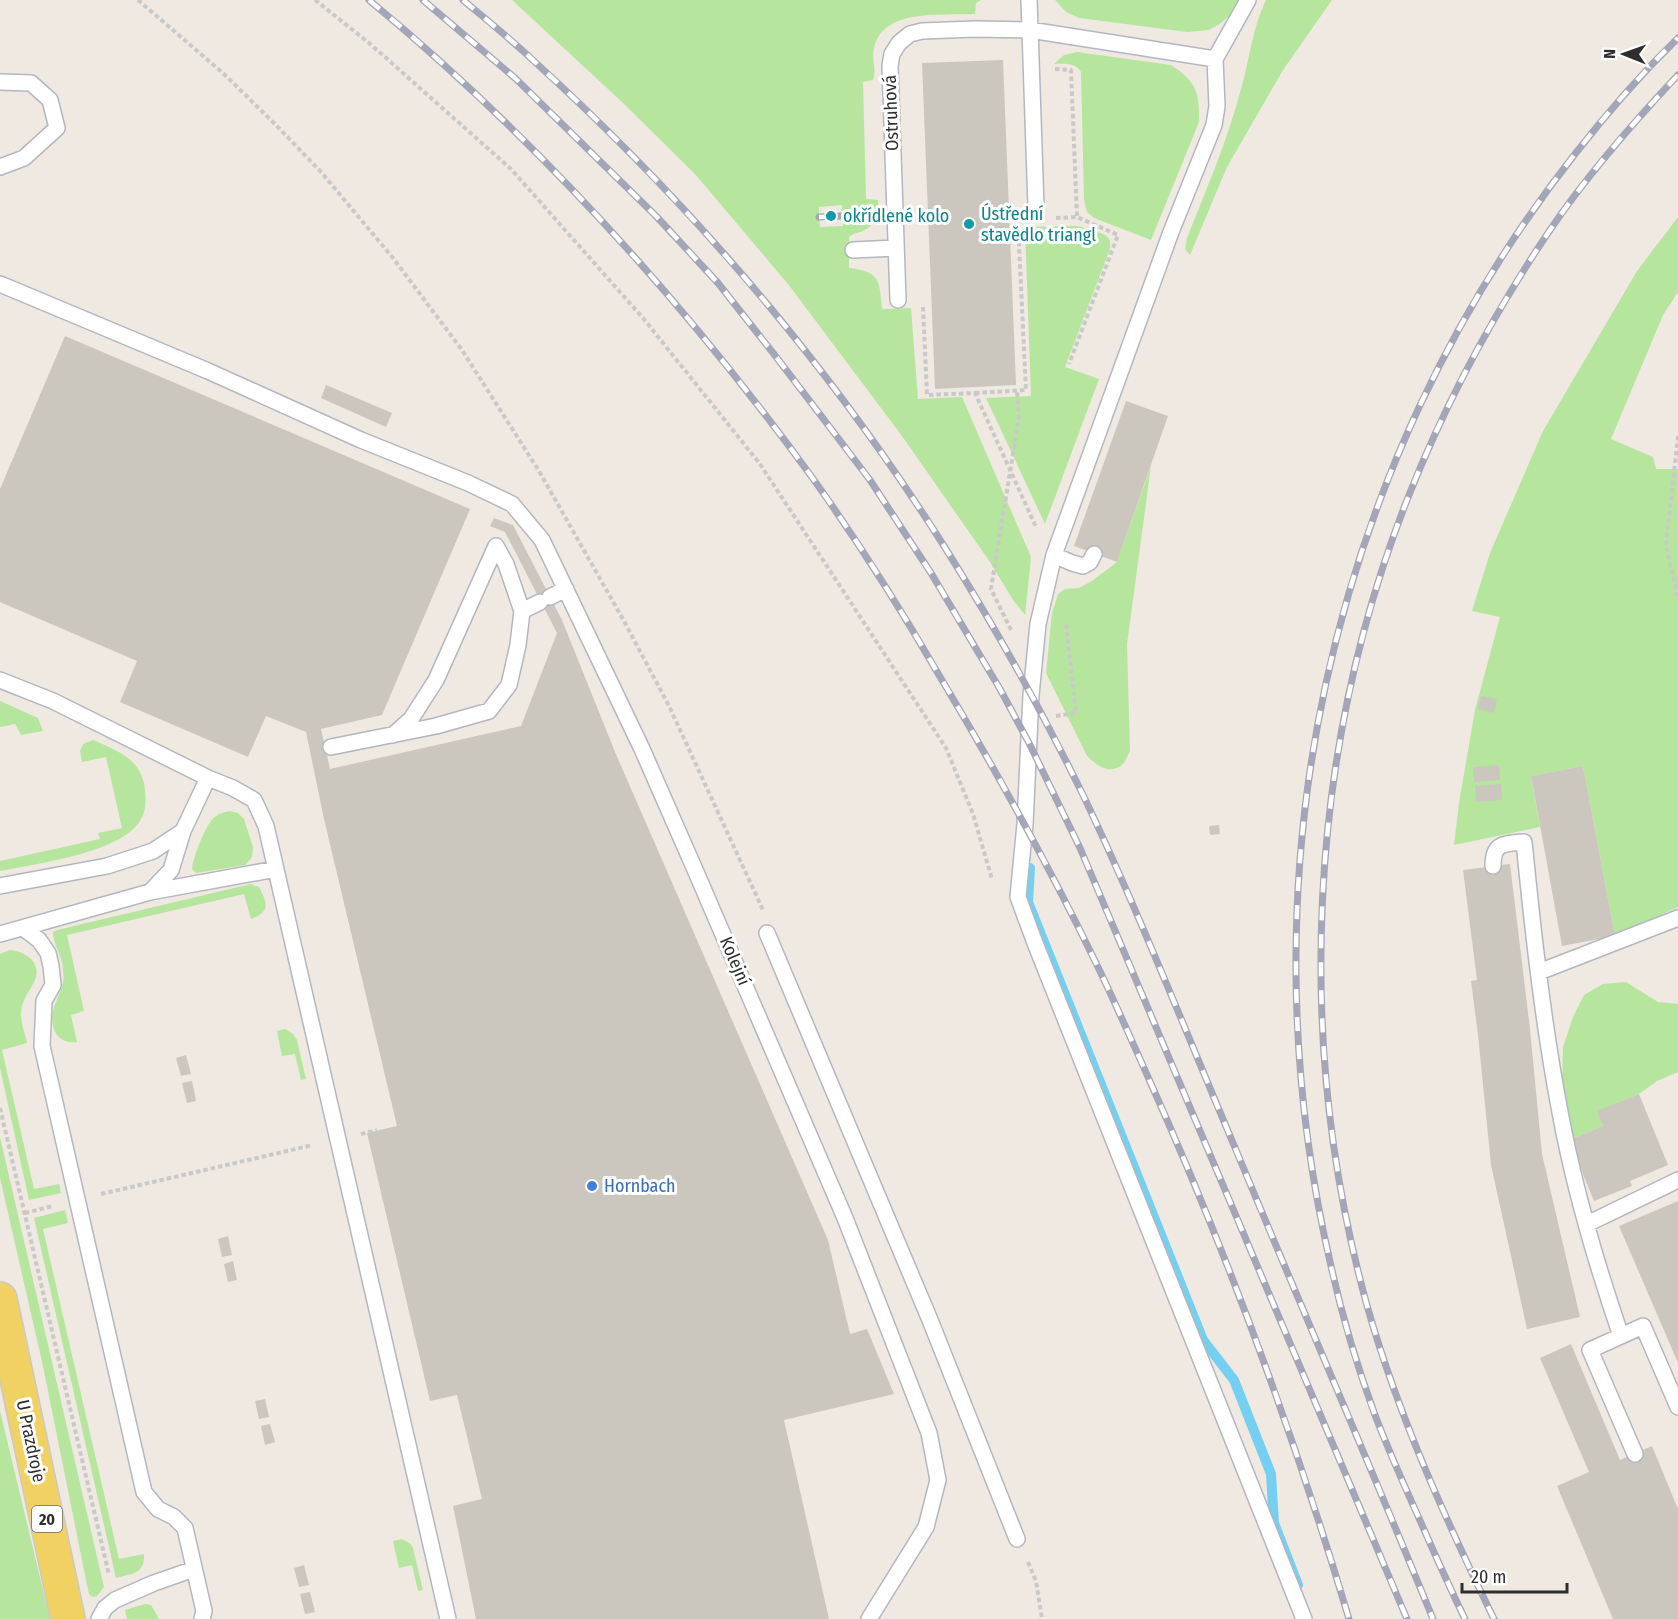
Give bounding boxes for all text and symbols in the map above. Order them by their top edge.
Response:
north arrow [1594,24,1654,84]
text: N [1600,49,1619,59]
street label: Ostruhová [879,74,903,151]
place label: Ústřední stavědlo triangl [981,202,1096,246]
place label: okřídlené kolo [843,205,949,227]
marker: okřídlené kolo [824,209,838,223]
marker: Ústřední stavědlo triangl [962,217,976,231]
street label: Kolejní [715,933,755,989]
place label: Hornbach [604,1175,676,1197]
marker: Hornbach [585,1179,599,1193]
street label: U Prazdroje [12,1398,50,1484]
road number: 20 [32,1506,62,1532]
scale bar [1462,1556,1567,1594]
text: 20 m [1471,1566,1506,1588]

